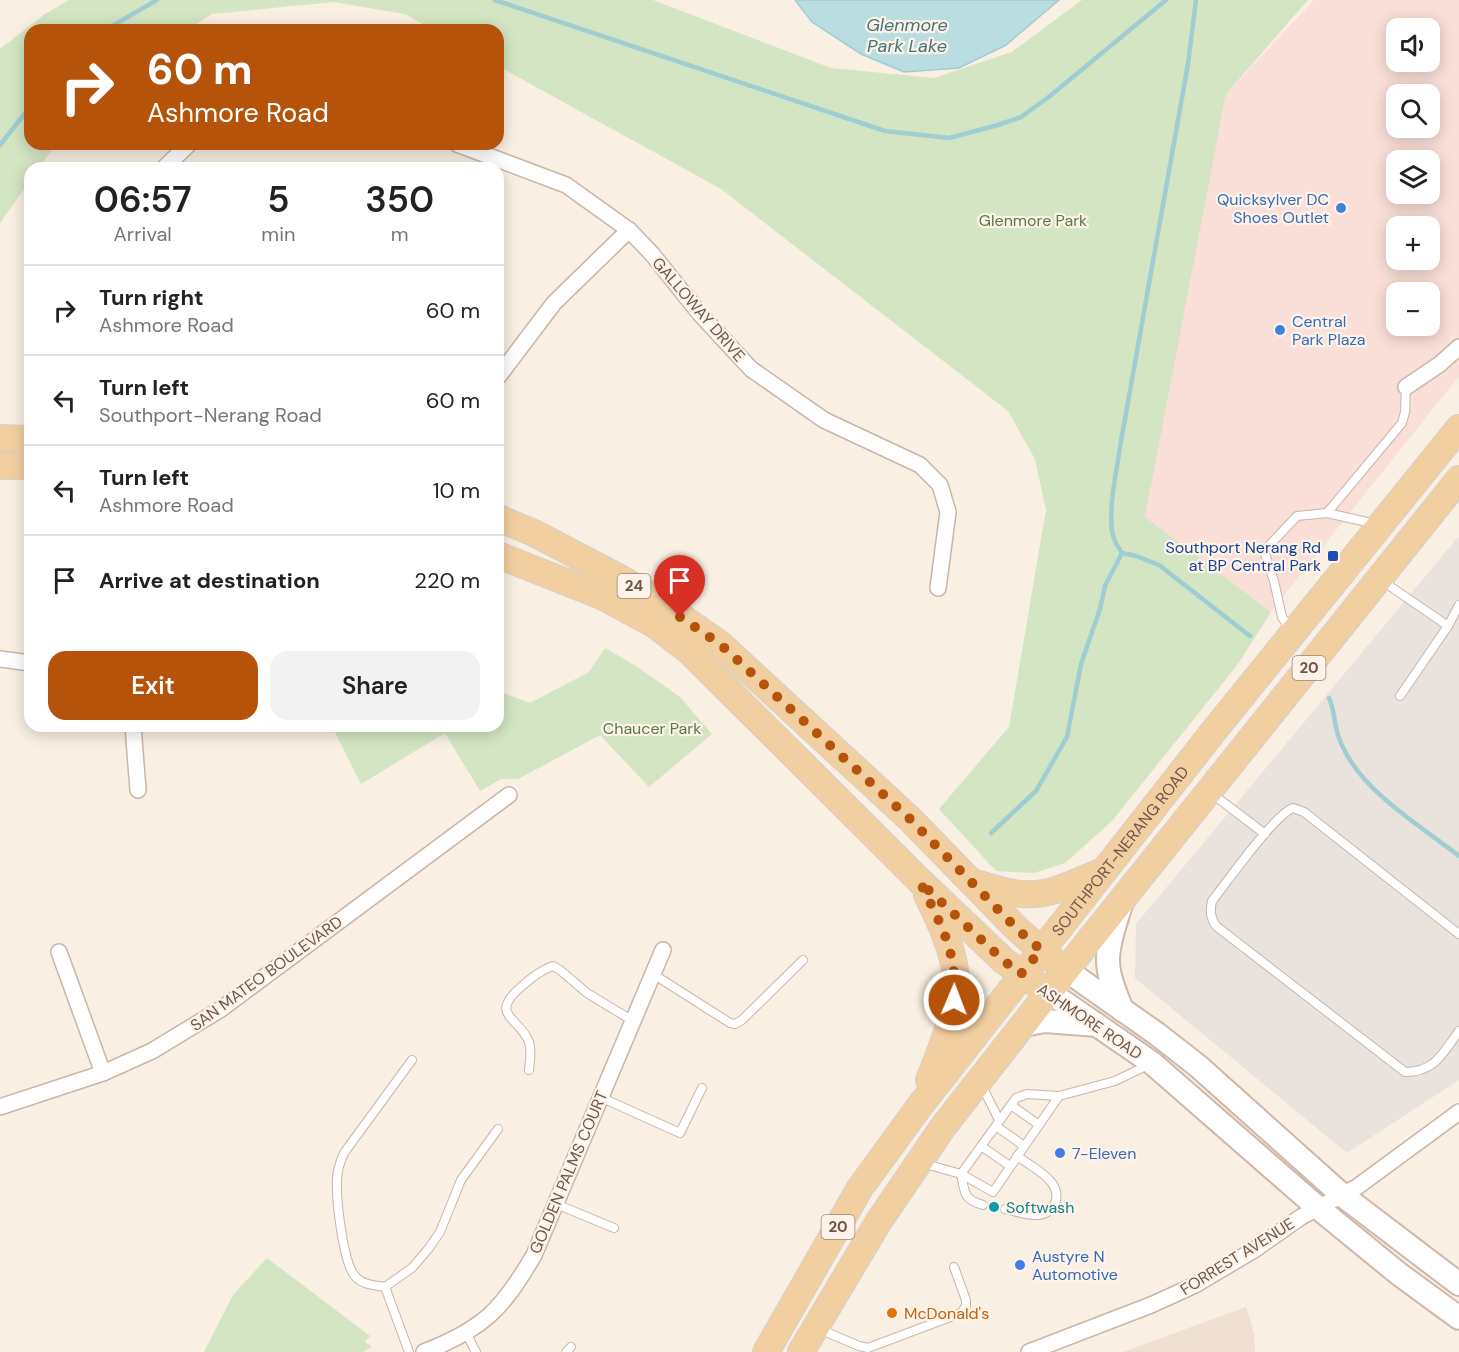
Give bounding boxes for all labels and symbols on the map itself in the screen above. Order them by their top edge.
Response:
water label: Glenmore Park Lake [866,13,948,58]
place label: Quicksylver DC Shoes Outlet [1217,189,1329,228]
marker: Quicksylver DC Shoes Outlet [1334,201,1348,215]
park label: Glenmore Park [979,210,1087,231]
street label: GALLOWAY DRIVE [647,253,750,366]
place label: Central Park Plaza [1292,311,1365,350]
marker: Central Park Plaza [1273,323,1287,337]
place label: Southport Nerang Rd at BP Central Park [1165,537,1321,576]
marker: Southport Nerang Rd at BP Central Park [1326,549,1340,563]
pin [654,555,705,617]
road number: 24 [618,574,650,598]
road number: 20 [1292,656,1326,680]
park label: Chaucer Park [603,718,701,739]
street label: SOUTHPORT-NERANG ROAD [1047,762,1194,940]
street label: SAN MATEO BOULEVARD [186,911,346,1036]
position arrow [922,968,986,1032]
street label: ASHMORE ROAD [1033,979,1146,1064]
street label: GOLDEN PALMS COURT [525,1088,612,1257]
place label: 7-Eleven [1072,1143,1136,1164]
marker: 7-Eleven [1053,1146,1067,1160]
place label: Softwash [1006,1197,1074,1218]
marker: Softwash [987,1200,1001,1214]
street label: FORREST AVENUE [1176,1213,1298,1300]
road number: 20 [822,1215,854,1239]
place label: Austyre N Automotive [1032,1246,1118,1285]
marker: Austyre N Automotive [1013,1258,1027,1272]
place label: McDonald's [904,1303,989,1324]
marker: McDonald's [885,1306,899,1320]

